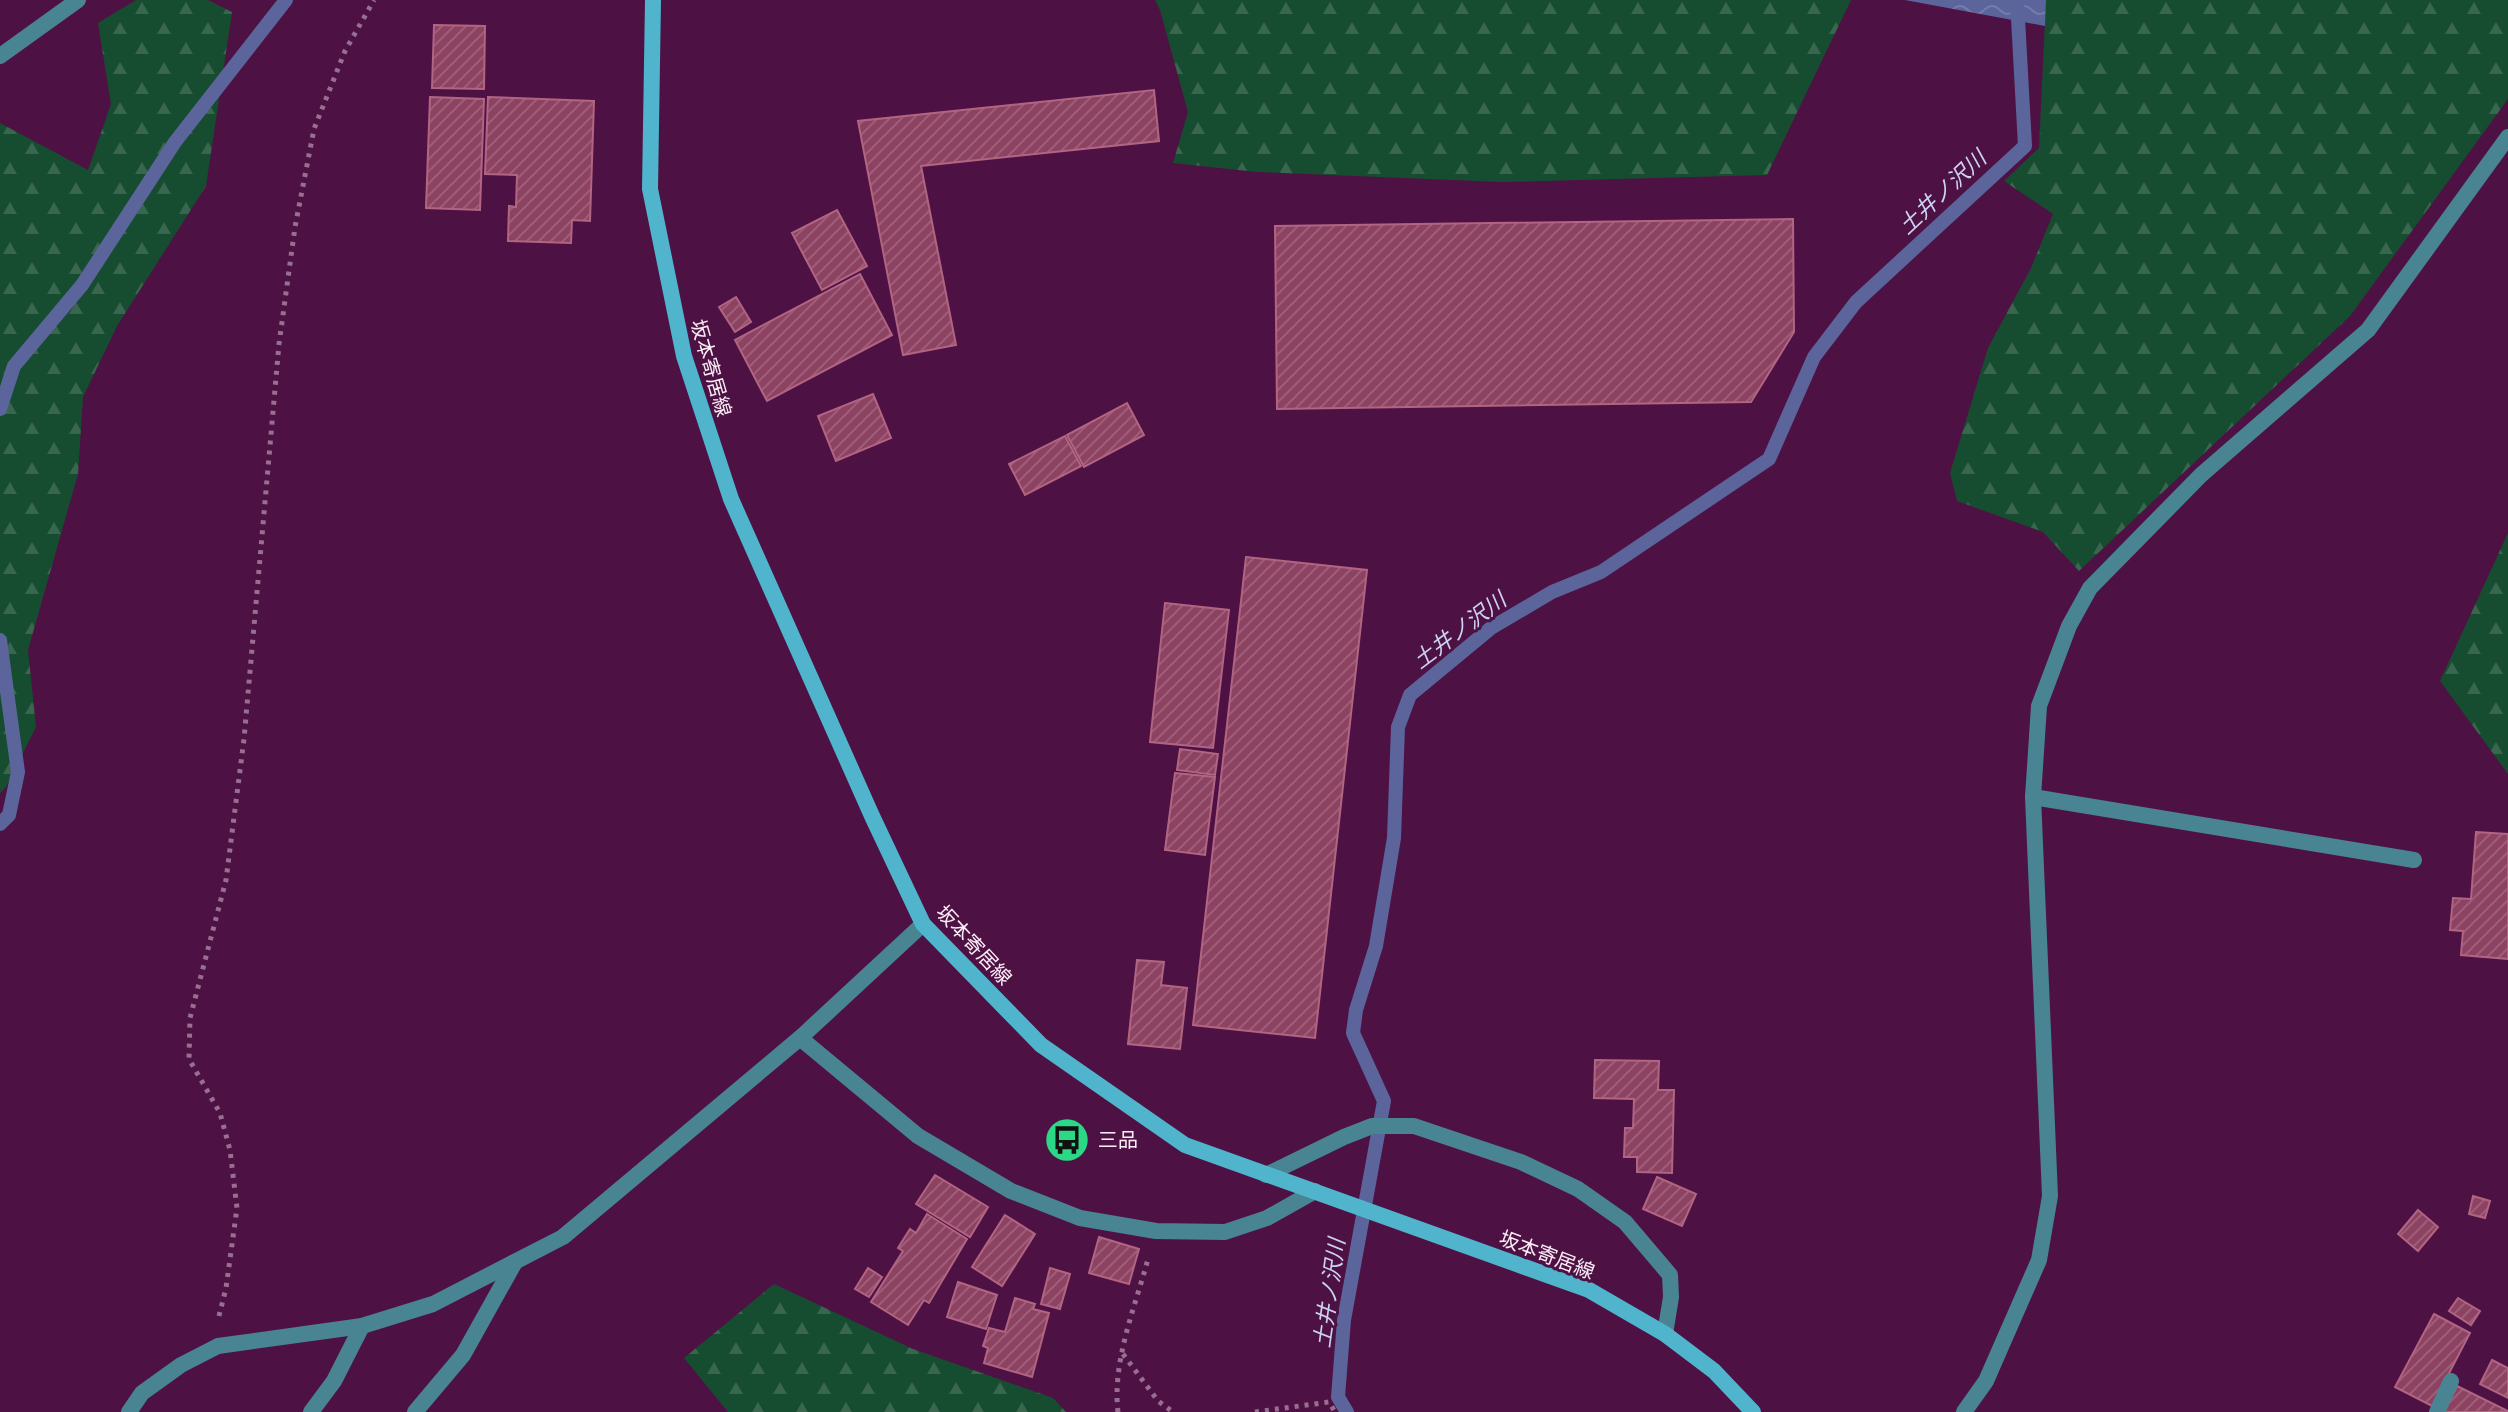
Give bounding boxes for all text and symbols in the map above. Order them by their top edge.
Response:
water label: 土井ノ沢川 [1892,143,1993,240]
street label: 坂本寄居線 [686,316,737,419]
water label: 土井ノ沢川 [1407,585,1513,674]
street label: 坂本寄居線 [931,900,1018,990]
bus stop icon: 三品 [1043,1116,1091,1164]
place label: 三品 [1098,1127,1138,1152]
street label: 坂本寄居線 [1496,1225,1598,1284]
water label: 土井ノ沢川 [1307,1235,1351,1349]

